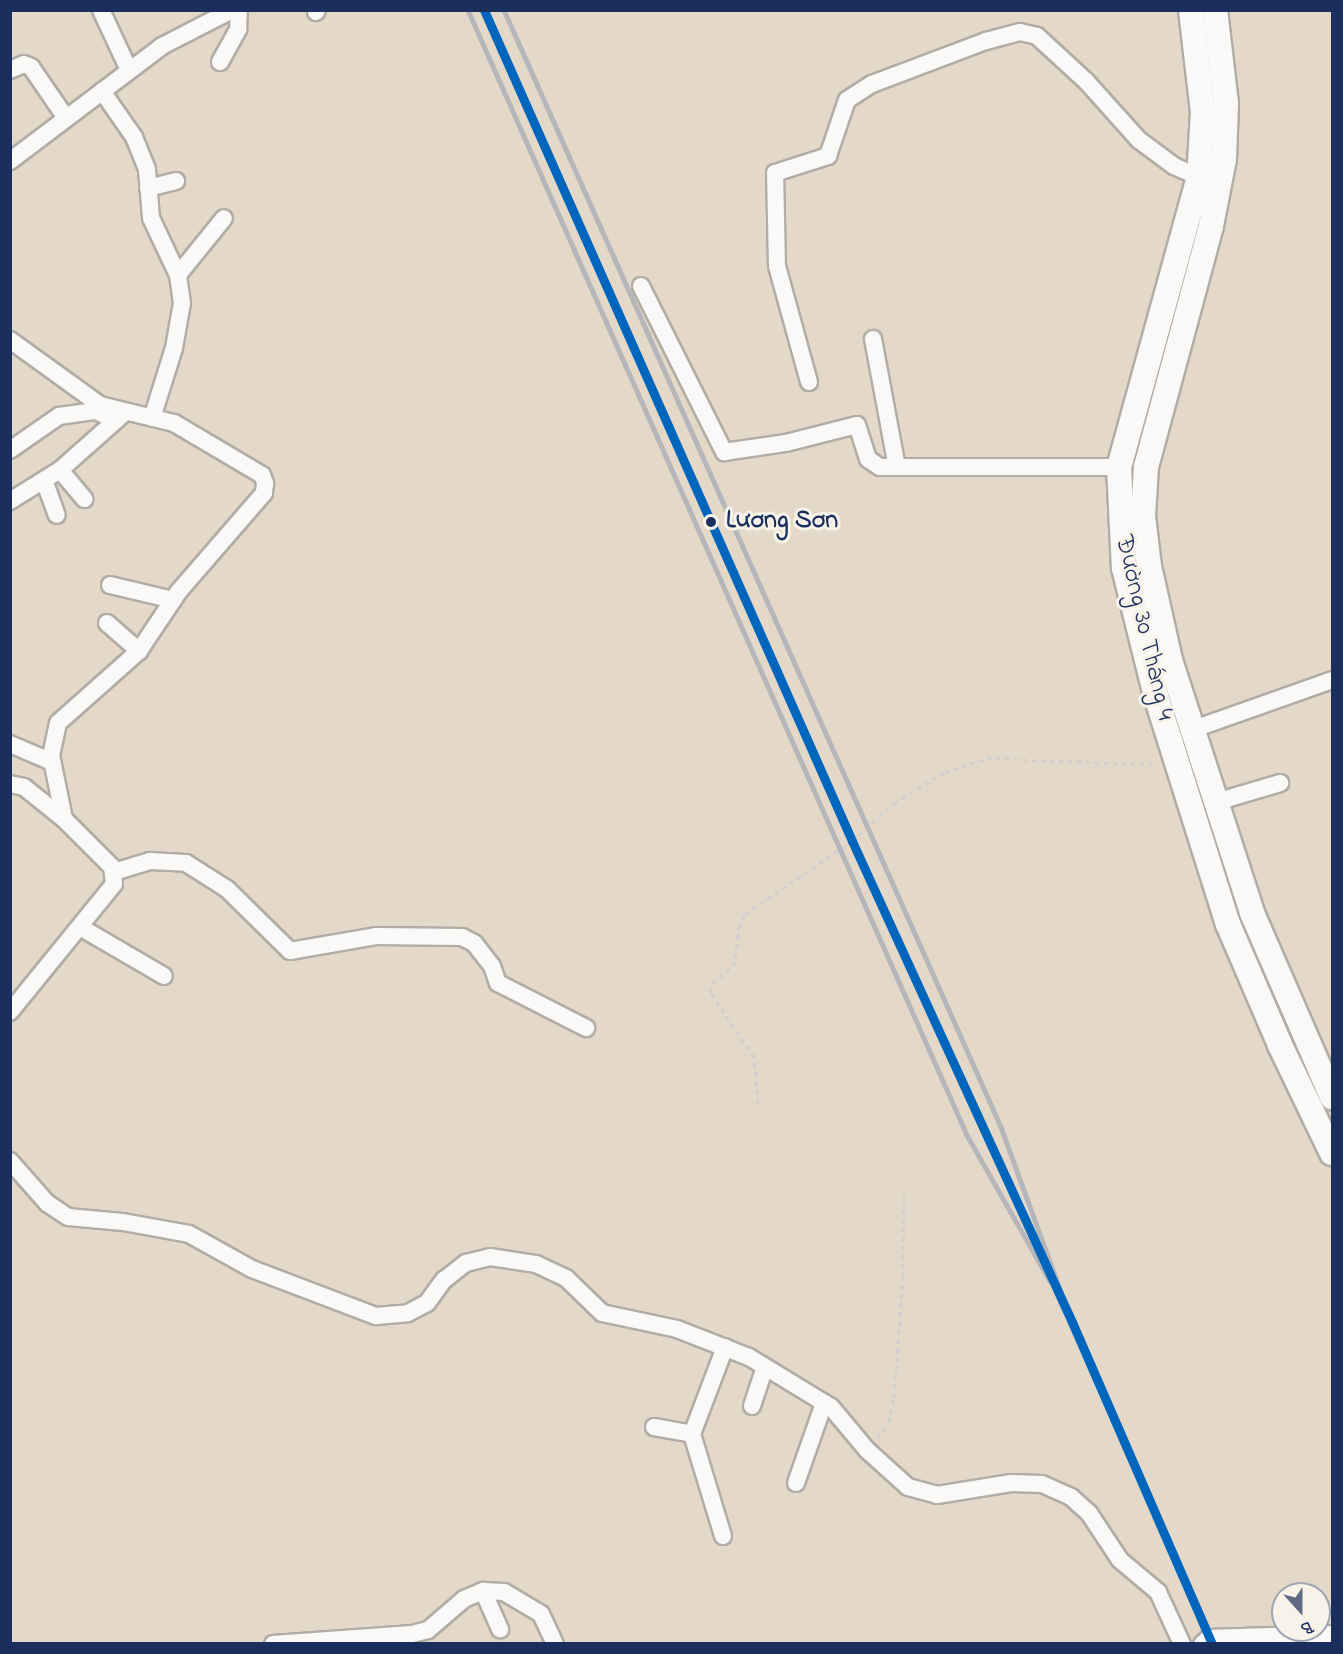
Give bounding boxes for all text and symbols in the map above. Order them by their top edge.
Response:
place label: Lương Sơn [726,506,838,538]
marker: Lương Sơn [701,512,721,532]
street label: Đường 30 Tháng 4 [1107,532,1179,724]
north arrow [1271,1582,1331,1642]
text: B [1297,1614,1316,1640]

